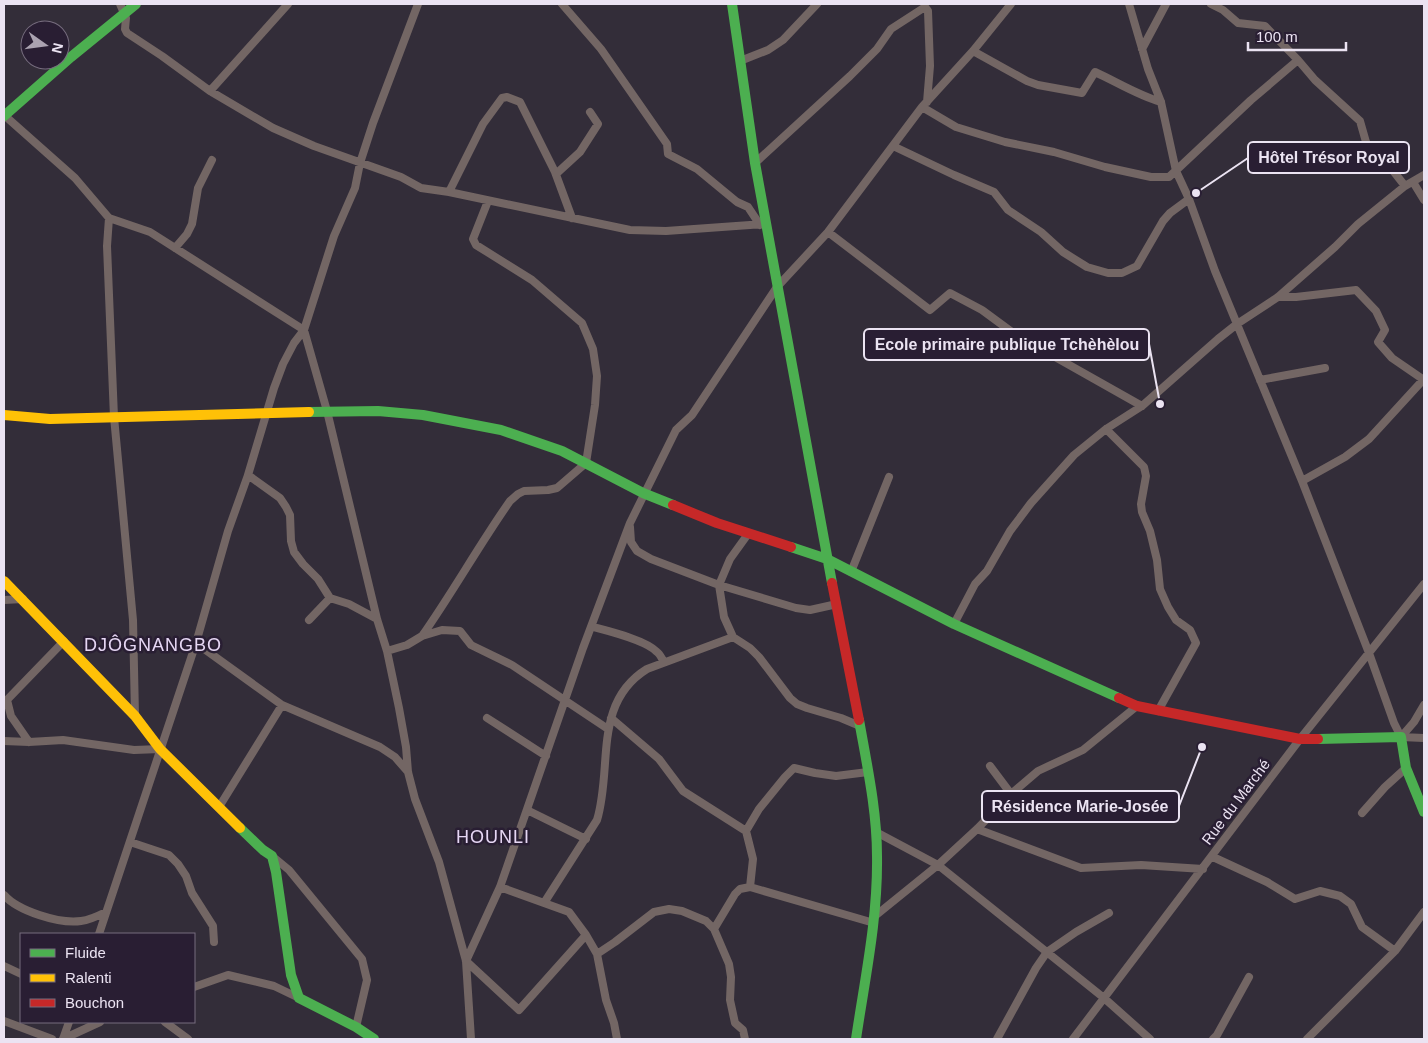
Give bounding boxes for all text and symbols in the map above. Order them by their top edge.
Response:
north arrow [20,20,70,70]
scale bar [1248,20,1346,52]
text: 100 m [1256,28,1298,45]
text: N [49,41,67,55]
callout: Hôtel Trésor Royal [1248,142,1409,173]
text: Hôtel Trésor Royal [1258,149,1400,166]
callout: Ecole primaire publique Tchèhèlou [864,329,1149,360]
text: Ecole primaire publique Tchèhèlou [875,336,1139,353]
district label: DJÔGNANGBO [84,634,222,655]
street label: Rue du Marché [1198,756,1273,848]
callout: Résidence Marie-Josée [982,791,1179,822]
text: Résidence Marie-Josée [992,798,1169,815]
district label: HOUNLI [456,827,530,847]
legend [20,933,195,1023]
text: Fluide [65,944,106,961]
text: Ralenti [65,969,112,986]
text: Bouchon [65,994,124,1011]

